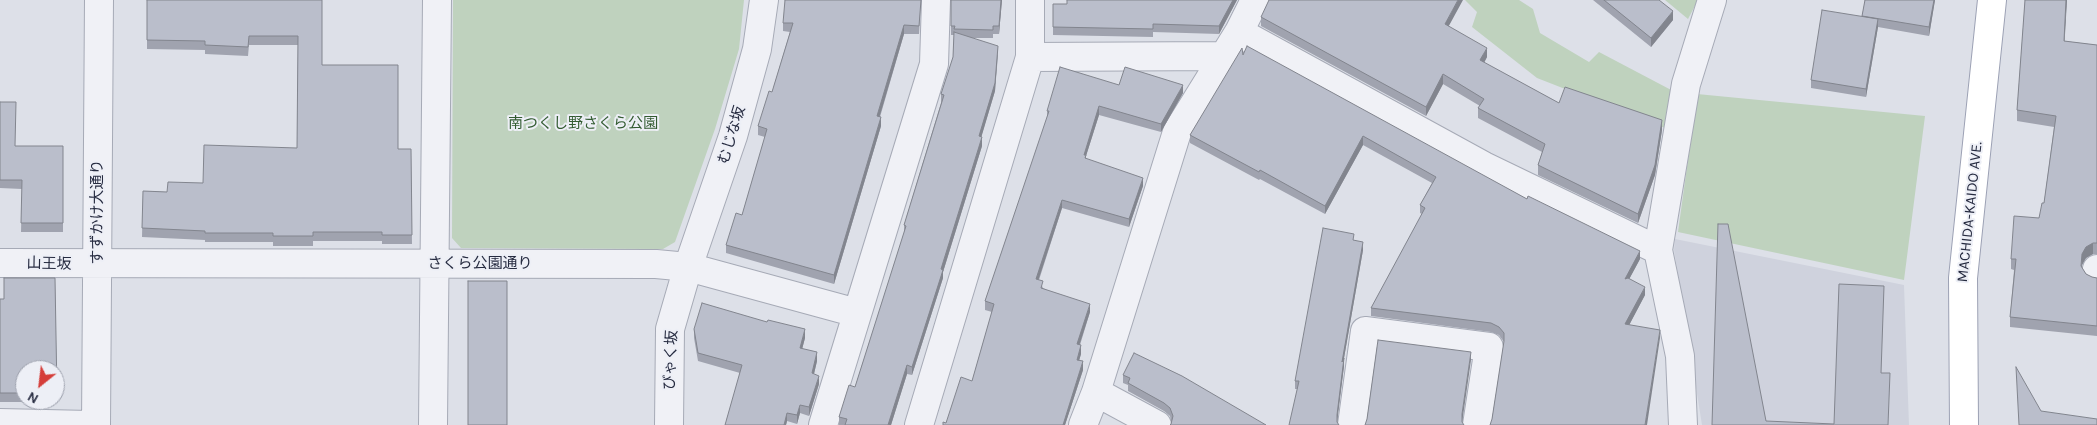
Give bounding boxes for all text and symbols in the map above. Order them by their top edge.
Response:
street label: むじな坂 [715,104,749,166]
park label: 南つくし野さくら公園 [508,115,658,133]
street label: MACHIDA-KAIDO AVE. [1954,141,1986,283]
street label: すずかけ大通り [89,160,107,264]
street label: 山王坂 [26,255,72,273]
street label: さくら公園通り [428,255,532,273]
street label: びゃく坂 [660,330,682,390]
north arrow [15,360,65,410]
text: N [24,388,41,408]

